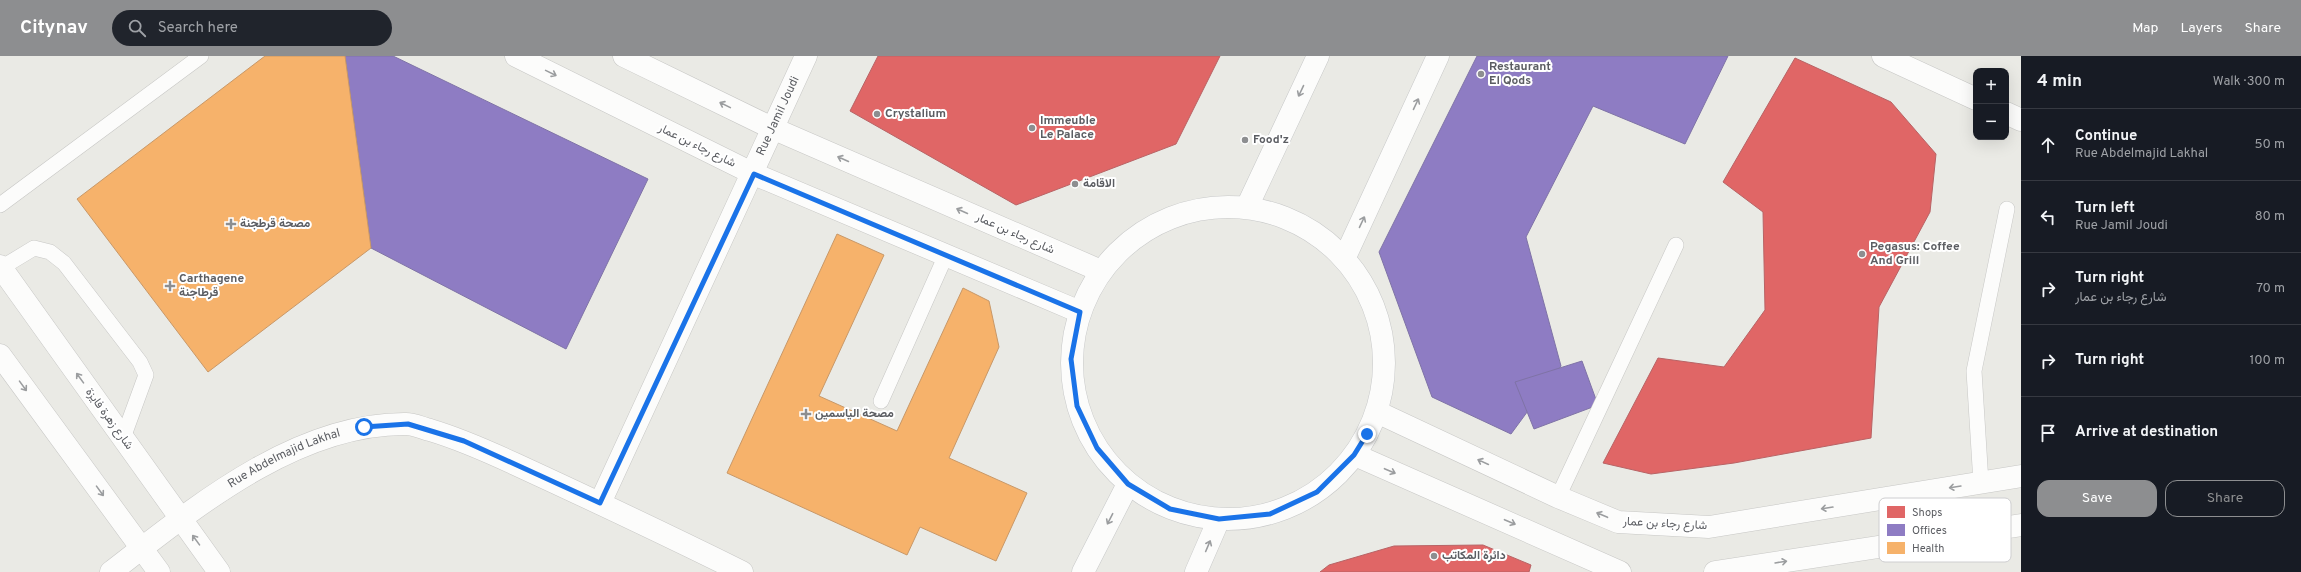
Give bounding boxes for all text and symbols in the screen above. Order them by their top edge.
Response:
search box [112,10,392,46]
text: Citynav [20,16,88,40]
icon: search [126,17,148,39]
text: Search here [158,19,238,38]
text: Map [2132,20,2158,37]
text: Layers [2180,20,2222,37]
text: Share [2244,20,2281,37]
place label: Restaurant El Qods [1489,59,1551,89]
map controls [1973,68,2009,140]
button: + [1973,68,2009,104]
marker: Restaurant El Qods [1476,69,1486,79]
one-way arrow [545,70,557,77]
text: 4 min [2037,71,2082,93]
street label: Rue Jamil Joudi [753,74,804,158]
text: Walk · 300 m [2213,74,2285,90]
one-way arrow [1297,85,1304,97]
one-way arrow [1413,98,1420,110]
one-way arrow [719,101,731,108]
button: − [1973,104,2009,140]
place label: Crystalium [885,106,946,122]
marker: Crystalium [872,109,882,119]
place label: Immeuble Le Palace [1040,113,1096,143]
street label: شارع رجاء بن عمار [655,120,738,172]
marker: Immeuble Le Palace [1027,123,1037,133]
text: Continue [2075,127,2137,146]
place label: Food'z [1253,132,1289,148]
icon: ahead [2037,134,2059,156]
marker: Food'z [1240,135,1250,145]
text: 50 m [2255,137,2285,153]
text: Rue Abdelmajid Lakhal [2075,146,2208,162]
one-way arrow [838,154,850,162]
place label: الاقامة [1083,176,1115,192]
marker: الاقامة [1070,179,1080,189]
text: Turn left [2075,199,2135,218]
one-way arrow [957,206,969,214]
icon: left [2037,206,2059,228]
street label: شارع رجاء بن عمار [972,209,1057,258]
text: 80 m [2255,209,2285,225]
place label: مصحة قرطجنة [240,216,311,232]
one-way arrow [1359,216,1366,228]
marker: مصحة قرطجنة [225,218,237,230]
text: Rue Jamil Joudi [2075,218,2168,234]
place label: Pegasus: Coffee And Grill [1870,239,1960,269]
marker: Pegasus: Coffee And Grill [1857,249,1867,259]
text: Turn right [2075,269,2144,288]
place label: Carthagene قرطاجنة [179,271,245,301]
icon: right [2037,278,2059,300]
marker: Carthagene قرطاجنة [164,280,176,292]
text: 70 m [2256,281,2285,297]
text: شارع رجاء بن عمار [2075,290,2166,306]
icon: right [2037,350,2059,372]
text: Turn right [2075,351,2144,370]
text: 100 m [2249,353,2285,369]
one-way arrow [76,373,84,384]
one-way arrow [19,380,27,391]
street label: شارع زهرة فايزة [81,385,137,453]
place label: مصحة الياسمين [815,406,894,422]
marker: مصحة الياسمين [800,408,812,420]
route start [355,418,373,436]
icon: arrive [2037,422,2059,444]
text: Arrive at destination [2075,423,2218,442]
street label: Rue Abdelmajid Lakhal [225,425,342,492]
route end [1358,425,1376,443]
one-way arrow [1478,458,1490,465]
one-way arrow [1384,467,1396,475]
button: Save [2037,480,2157,517]
button: Share [2165,480,2285,517]
one-way arrow [1949,483,1962,491]
one-way arrow [96,485,104,496]
legend [1879,498,2011,562]
one-way arrow [1821,504,1834,512]
text: Shops [1912,506,1942,520]
one-way arrow [1596,511,1608,519]
one-way arrow [1106,512,1113,524]
street label: شارع رجاء بن عمار [1621,514,1708,534]
one-way arrow [1503,519,1515,527]
text: Offices [1912,524,1947,538]
one-way arrow [192,535,200,546]
one-way arrow [1204,540,1212,552]
text: Health [1912,542,1944,556]
place label: دائرة المكاتب [1442,548,1506,564]
marker: دائرة المكاتب [1429,551,1439,561]
one-way arrow [1774,558,1787,566]

